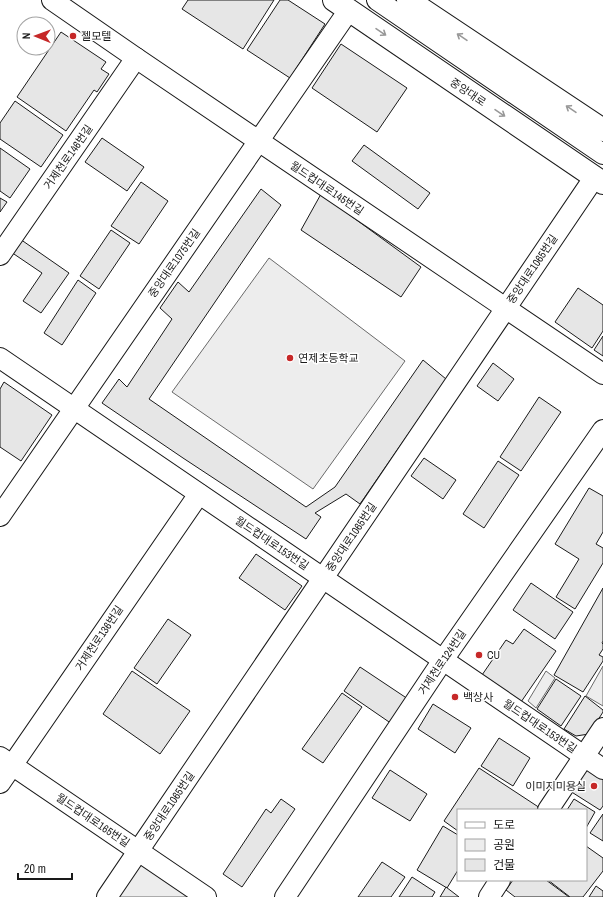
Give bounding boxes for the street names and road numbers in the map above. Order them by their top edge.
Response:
street label: 중앙대로 [447,75,489,109]
street label: 거제천로146번길 [41,122,95,192]
street label: 월드컵대로145번길 [287,158,367,218]
street label: 중앙대로1075번길 [145,226,203,300]
street label: 중앙대로1065번길 [504,232,560,306]
street label: 중앙대로1065번길 [323,500,379,574]
street label: 월드컵대로153번길 [232,513,312,573]
street label: 거제천로136번길 [72,603,126,673]
street label: 거제천로124번길 [415,627,469,697]
street label: 월드컵대로153번길 [500,696,580,756]
street label: 중앙대로1065번길 [141,769,197,843]
street label: 월드컵대로165번길 [53,790,133,850]

